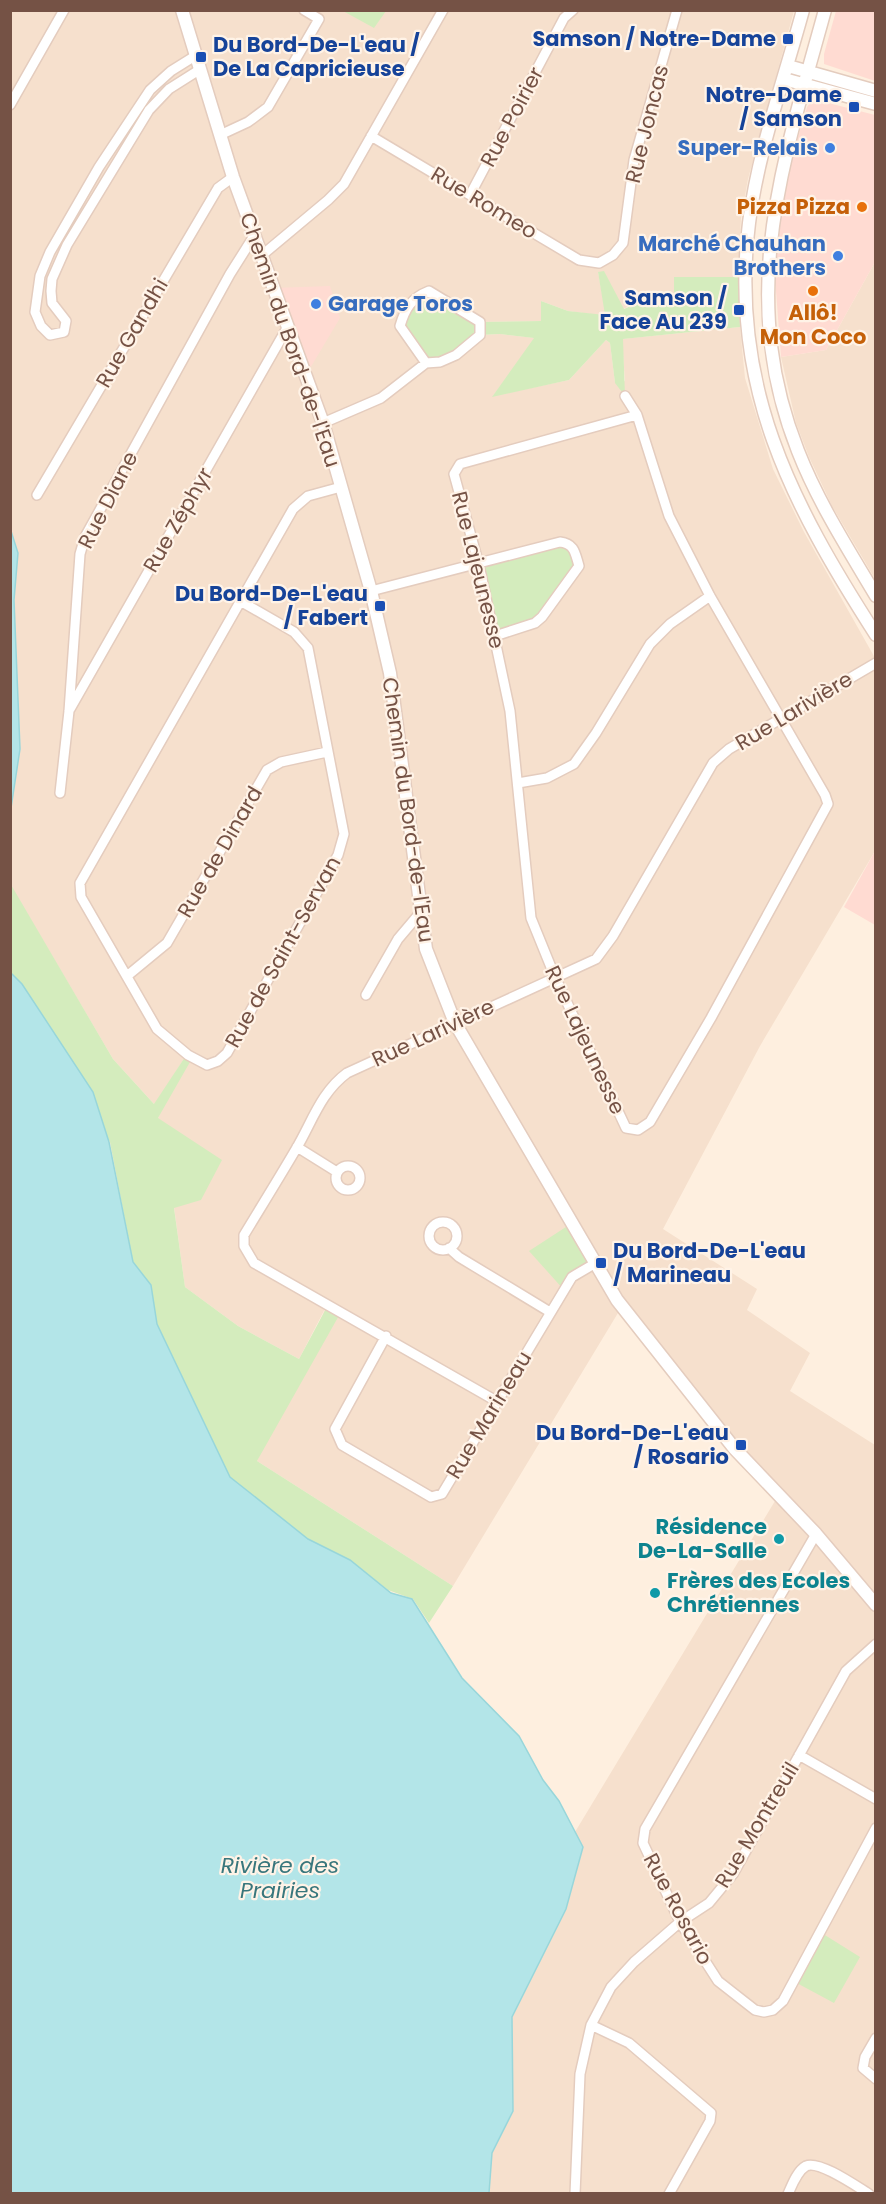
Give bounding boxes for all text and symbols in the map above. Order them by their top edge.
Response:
place label: Samson / Notre-Dame [532,24,776,53]
place label: Du Bord-De-L'eau / De La Capricieuse [213,30,420,83]
marker: Samson / Notre-Dame [781,32,795,46]
marker: Du Bord-De-L'eau / De La Capricieuse [194,50,208,64]
street label: Rue Poirier [473,61,550,172]
street label: Rue Joncas [618,62,675,186]
place label: Notre-Dame / Samson [706,80,842,133]
marker: Notre-Dame / Samson [847,100,861,114]
place label: Super-Relais [678,133,818,162]
marker: Super-Relais [823,141,837,155]
street label: Rue Romeo [426,159,543,246]
place label: Pizza Pizza [737,192,850,221]
marker: Pizza Pizza [855,200,869,214]
street label: Chemin du Bord-de-l'Eau [233,209,348,471]
place label: Marché Chauhan Brothers [638,229,826,282]
marker: Marché Chauhan Brothers [831,249,845,263]
street label: Rue Gandhi [89,273,175,393]
place label: Samson / Face Au 239 [599,283,727,336]
marker: Allô! Mon Coco [806,284,820,298]
place label: Garage Toros [328,289,473,318]
marker: Garage Toros [309,297,323,311]
place label: Allô! Mon Coco [760,298,866,351]
marker: Samson / Face Au 239 [732,303,746,317]
street label: Rue Diane [71,446,144,553]
street label: Rue Zéphyr [136,462,219,577]
street label: Rue Lajeunesse [445,488,512,652]
place label: Du Bord-De-L'eau / Fabert [175,579,368,632]
marker: Du Bord-De-L'eau / Fabert [373,599,387,613]
street label: Rue Larivière [730,664,858,757]
street label: Chemin du Bord-de-l'Eau [376,676,441,944]
street label: Rue de Dinard [170,781,269,923]
street label: Rue de Saint-Servan [218,851,347,1053]
street label: Rue Lajeunesse [538,961,633,1119]
street label: Rue Larivière [367,992,499,1074]
place label: Du Bord-De-L'eau / Marineau [613,1236,806,1289]
marker: Du Bord-De-L'eau / Marineau [594,1256,608,1270]
street label: Rue Marineau [439,1345,538,1484]
place label: Du Bord-De-L'eau / Rosario [536,1418,729,1471]
marker: Du Bord-De-L'eau / Rosario [734,1438,748,1452]
place label: Résidence De-La-Salle [638,1512,767,1565]
marker: Résidence De-La-Salle [772,1532,786,1546]
place label: Frères des Ecoles Chrétiennes [667,1566,850,1619]
marker: Frères des Ecoles Chrétiennes [648,1586,662,1600]
street label: Rue Montreuil [708,1756,806,1893]
street label: Rue Rosario [637,1848,720,1970]
water label: Rivière des Prairies [221,1850,339,1906]

